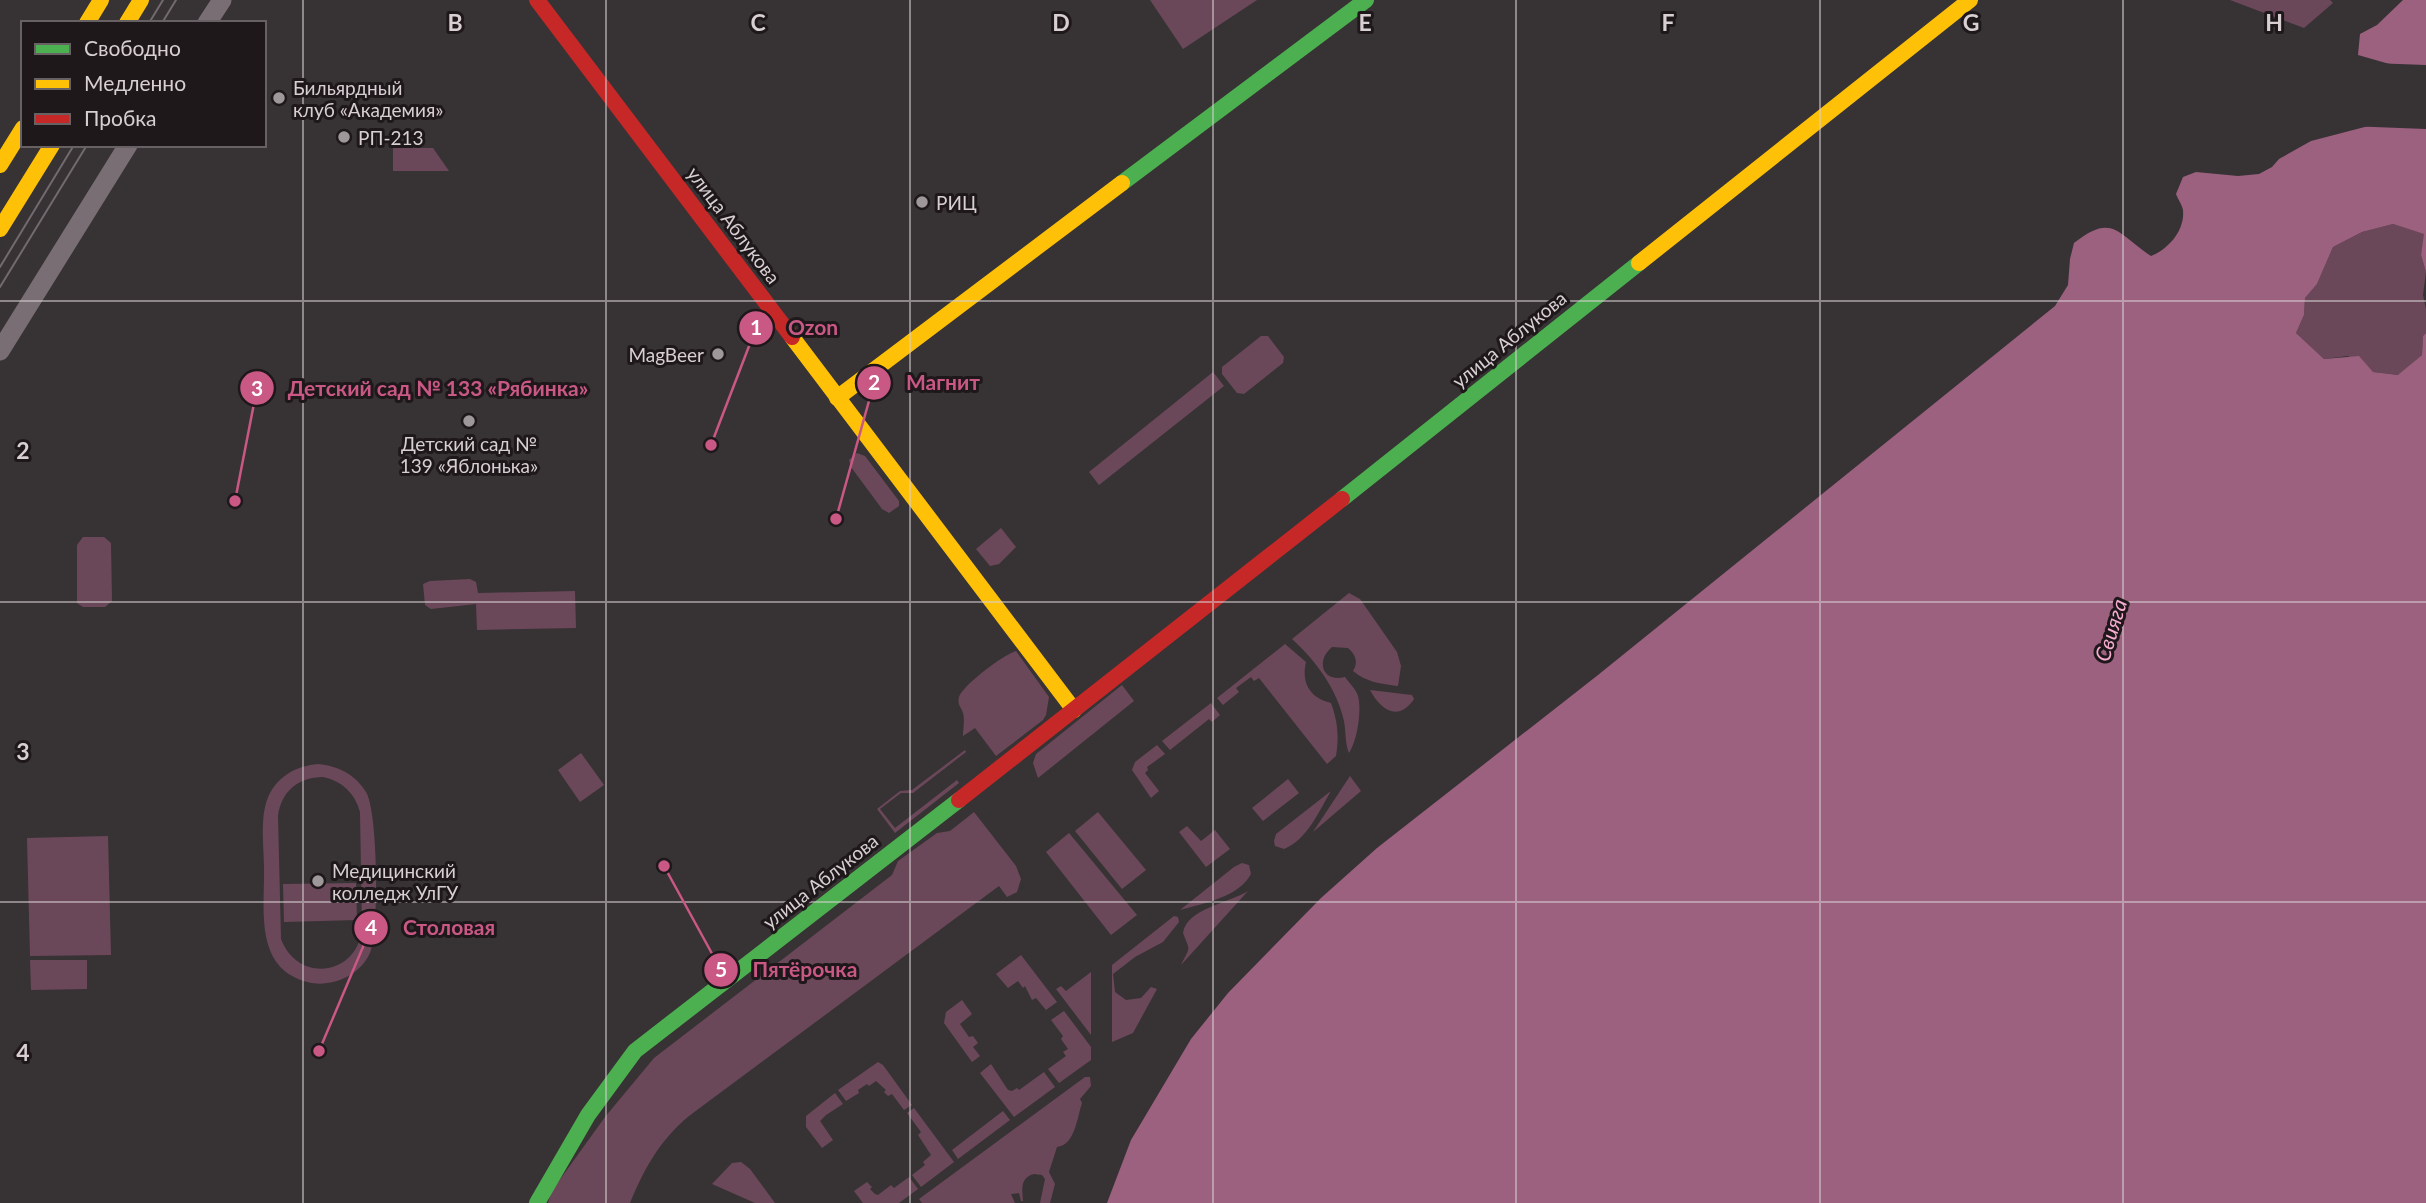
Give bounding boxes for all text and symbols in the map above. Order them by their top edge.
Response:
text: B [447,8,463,36]
text: C [750,8,766,36]
text: D [1052,8,1070,36]
text: E [1358,8,1372,36]
text: F [1661,8,1675,36]
text: G [1963,8,1979,36]
text: H [2265,8,2283,36]
legend [21,21,266,147]
text: Свободно [84,35,181,60]
text: Медленно [84,70,186,95]
place label: Бильярдный клуб «Академия» [293,76,443,121]
marker: Бильярдный клуб «Академия» [271,90,287,106]
text: Пробка [84,105,157,130]
place label: РП-213 [358,126,424,149]
marker: РП-213 [336,129,352,145]
street label: улица Аблукова [683,162,785,288]
place label: РИЦ [936,191,977,214]
marker: РИЦ [914,194,930,210]
street label: улица Аблукова [1447,286,1571,392]
callout: Ozon [739,307,852,349]
text: 1 [750,314,762,339]
text: Ozon [788,314,838,339]
place label: MagBeer [628,343,704,366]
marker: MagBeer [710,346,726,362]
callout: Магнит [857,362,994,404]
callout: Детский сад № 133 «Рябинка» [239,367,603,409]
text: 2 [868,369,880,394]
text: Магнит [906,369,980,394]
text: 3 [251,375,263,400]
text: Детский сад № 133 «Рябинка» [288,375,588,400]
marker: Детский сад № 139 «Яблонька» [461,413,477,429]
place label: Детский сад № 139 «Яблонька» [400,432,538,477]
text: 2 [16,436,30,464]
water label: Свияга [2089,596,2131,664]
text: 3 [16,737,30,765]
street label: улица Аблукова [758,829,882,933]
place label: Медицинский колледж УлГУ [332,859,458,904]
marker: Медицинский колледж УлГУ [310,873,326,889]
callout: Столовая [353,907,509,949]
text: 4 [365,914,377,939]
text: Столовая [403,914,495,939]
callout: Пятёрочка [703,949,871,991]
text: 5 [715,956,727,981]
text: Пятёрочка [753,956,857,981]
text: 4 [16,1038,30,1066]

